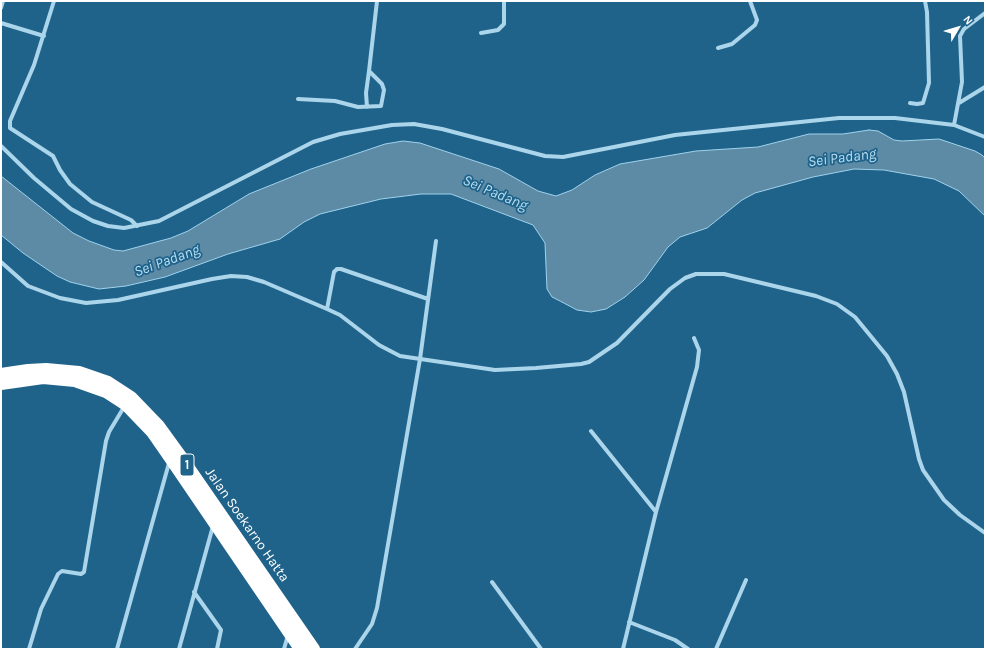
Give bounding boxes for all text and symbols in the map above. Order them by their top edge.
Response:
north arrow [938,8,978,48]
text: N [960,13,975,27]
water label: Sei Padang [807,145,877,171]
water label: Sei Padang [460,171,530,215]
water label: Sei Padang [132,241,202,281]
road number: 1 [180,454,194,476]
street label: Jalan Soekarno Hatta [201,465,293,585]

